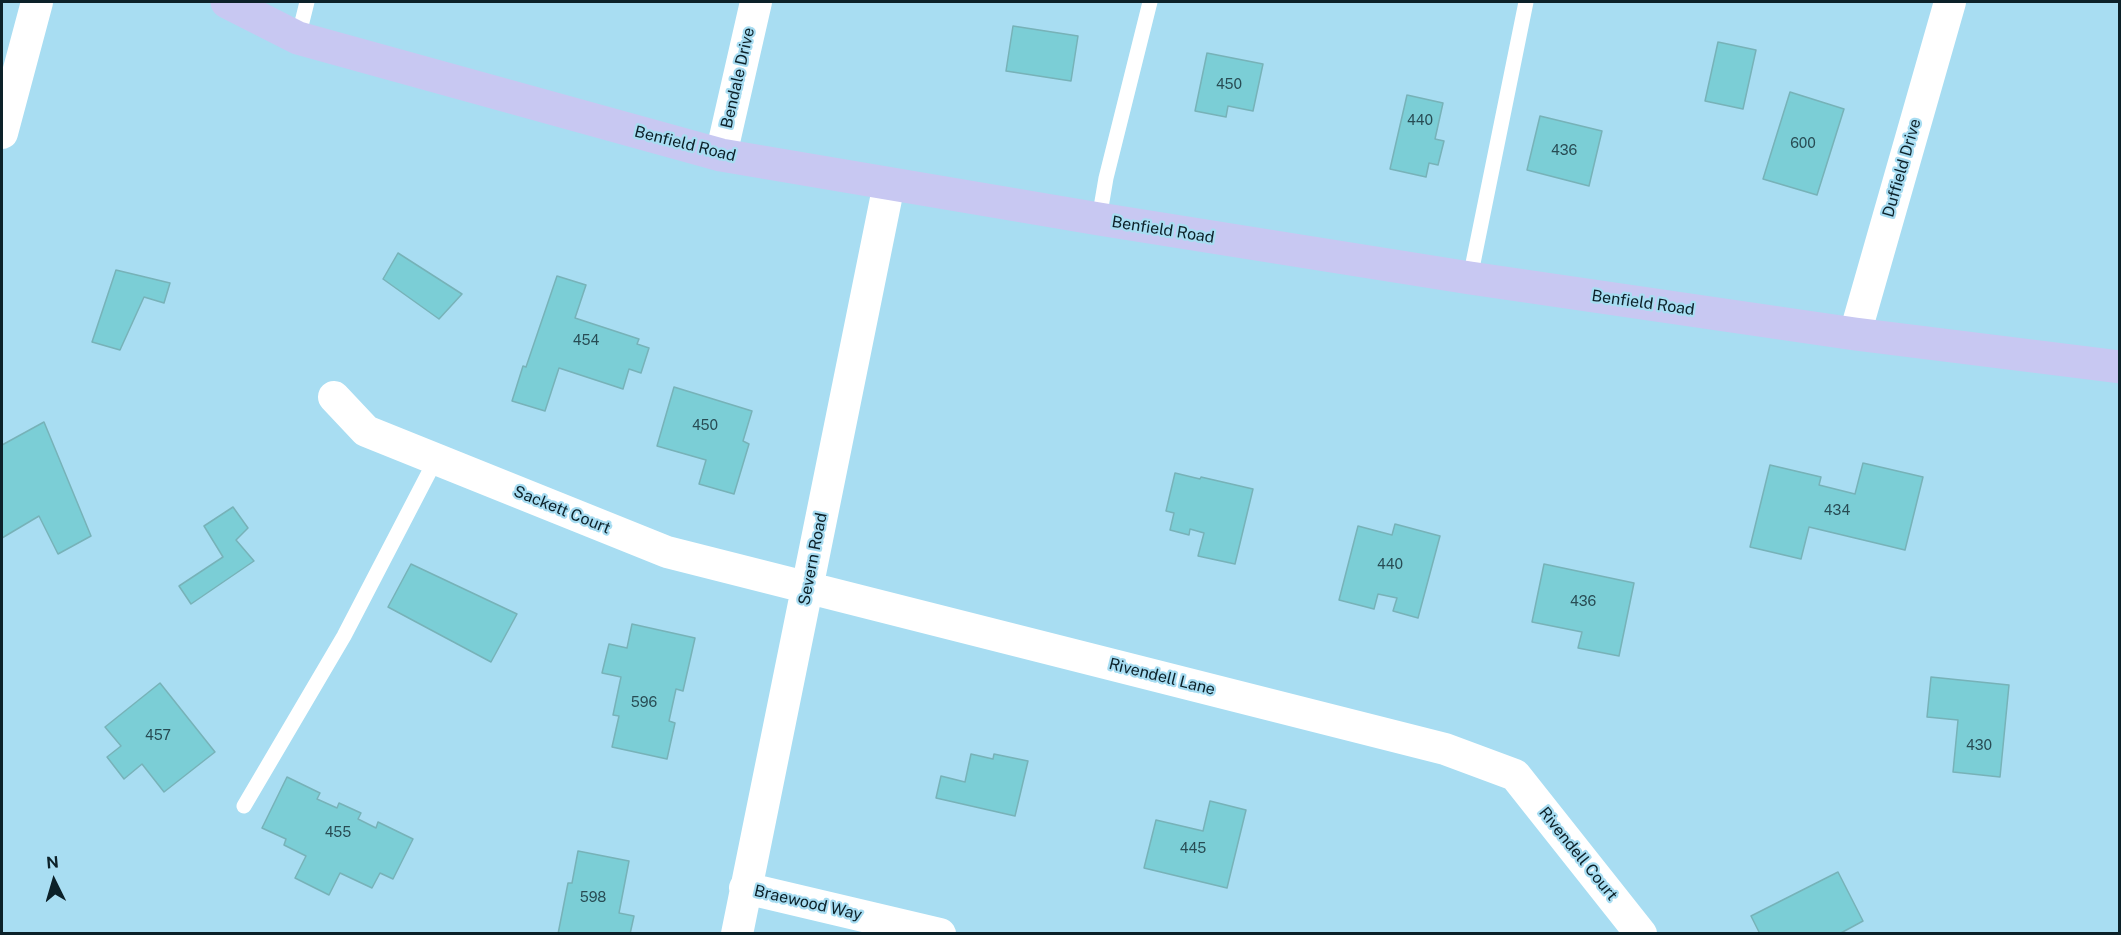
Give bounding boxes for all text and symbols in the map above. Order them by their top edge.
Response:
street label: Bendale Drive [717,26,759,130]
house number: 450 [1216,77,1242,93]
house number: 440 [1407,113,1433,129]
street label: Duffield Drive [1879,116,1925,220]
street label: Benfield Road [632,122,738,166]
house number: 600 [1790,136,1816,152]
house number: 436 [1551,143,1577,159]
street label: Benfield Road [1110,212,1216,248]
street label: Benfield Road [1590,286,1696,320]
house number: 454 [573,333,599,349]
house number: 450 [692,418,718,434]
street label: Sackett Court [511,482,613,538]
house number: 434 [1824,503,1850,519]
street label: Severn Road [795,511,831,607]
house number: 440 [1377,557,1403,573]
house number: 436 [1570,594,1596,610]
street label: Rivendell Lane [1107,655,1217,699]
house number: 596 [631,695,657,711]
house number: 457 [145,728,171,744]
house number: 430 [1966,738,1992,754]
street label: Rivendell Court [1535,803,1621,905]
house number: 455 [325,825,351,841]
house number: 445 [1180,841,1206,857]
north arrow [24,851,84,911]
text: N [45,853,59,873]
street label: Braewood Way [752,881,864,925]
house number: 598 [580,890,606,906]

